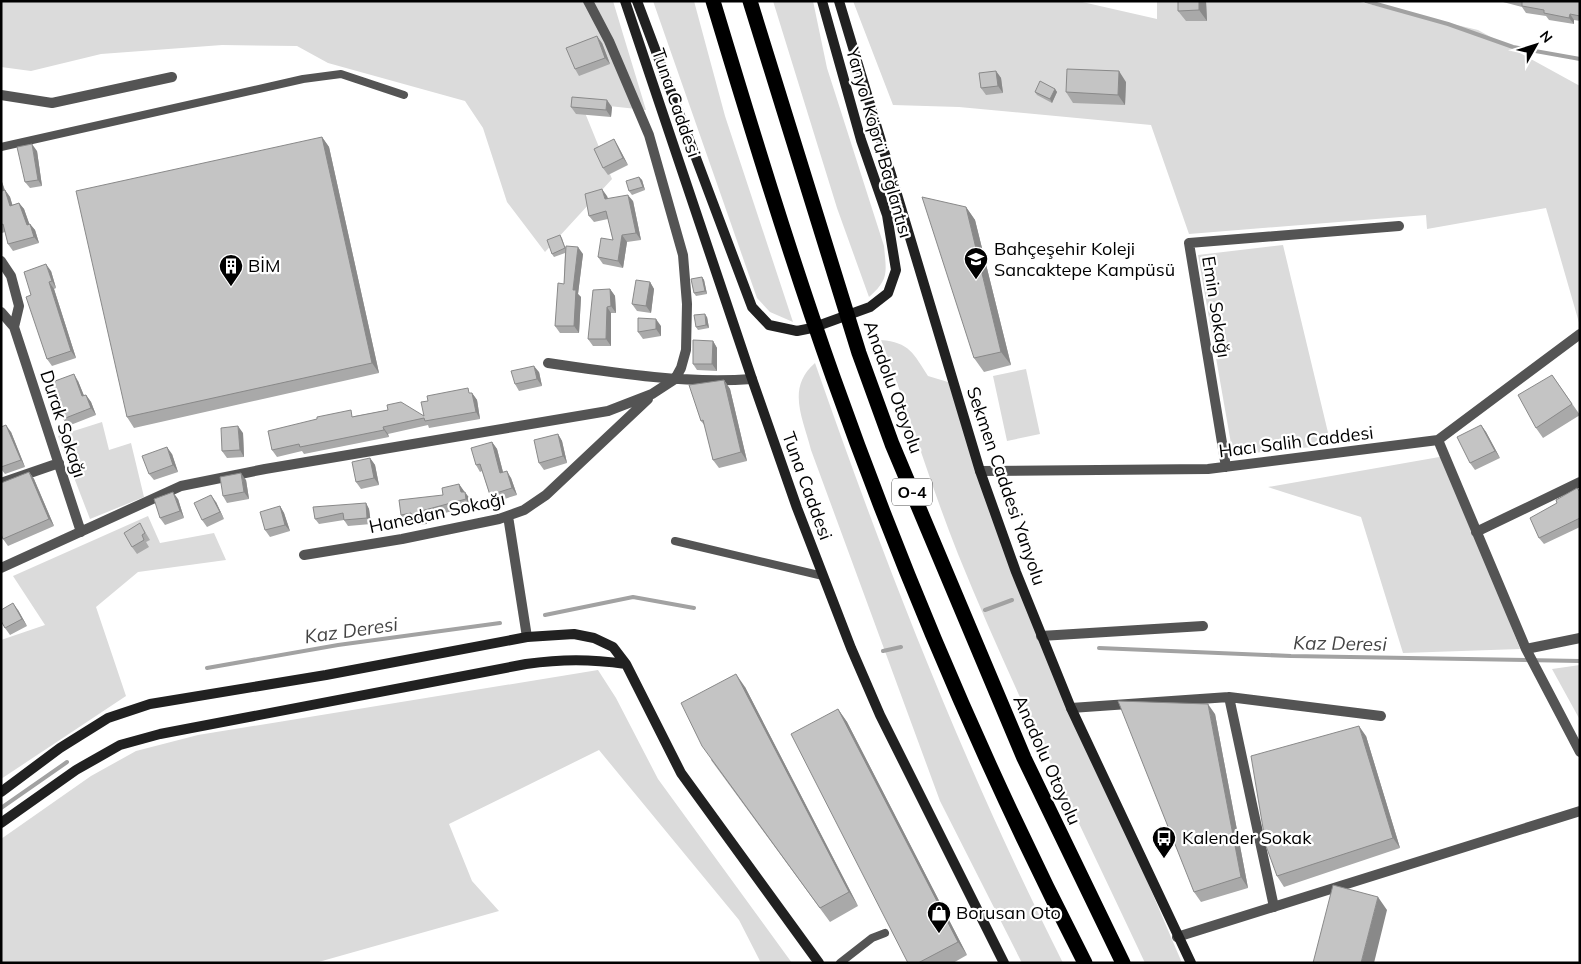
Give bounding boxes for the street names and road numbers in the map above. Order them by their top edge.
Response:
street label: Yanyol Köprü Bağlantısı [841,44,918,241]
street label: Tuna Caddesi [647,45,706,160]
street label: Emin Sokağı [1197,254,1236,359]
street label: Anadolu Otoyolu [859,317,928,456]
street label: Durak Sokağı [35,367,92,480]
street label: Sekmen Caddesi Yanyolu [962,384,1051,588]
street label: Hacı Salih Caddesi [1217,421,1375,462]
street label: Tuna Caddesi [777,429,838,543]
road number: O-4 [892,478,932,506]
street label: Hanedan Sokağı [367,487,507,538]
street label: Anadolu Otoyolu [1009,691,1086,828]

